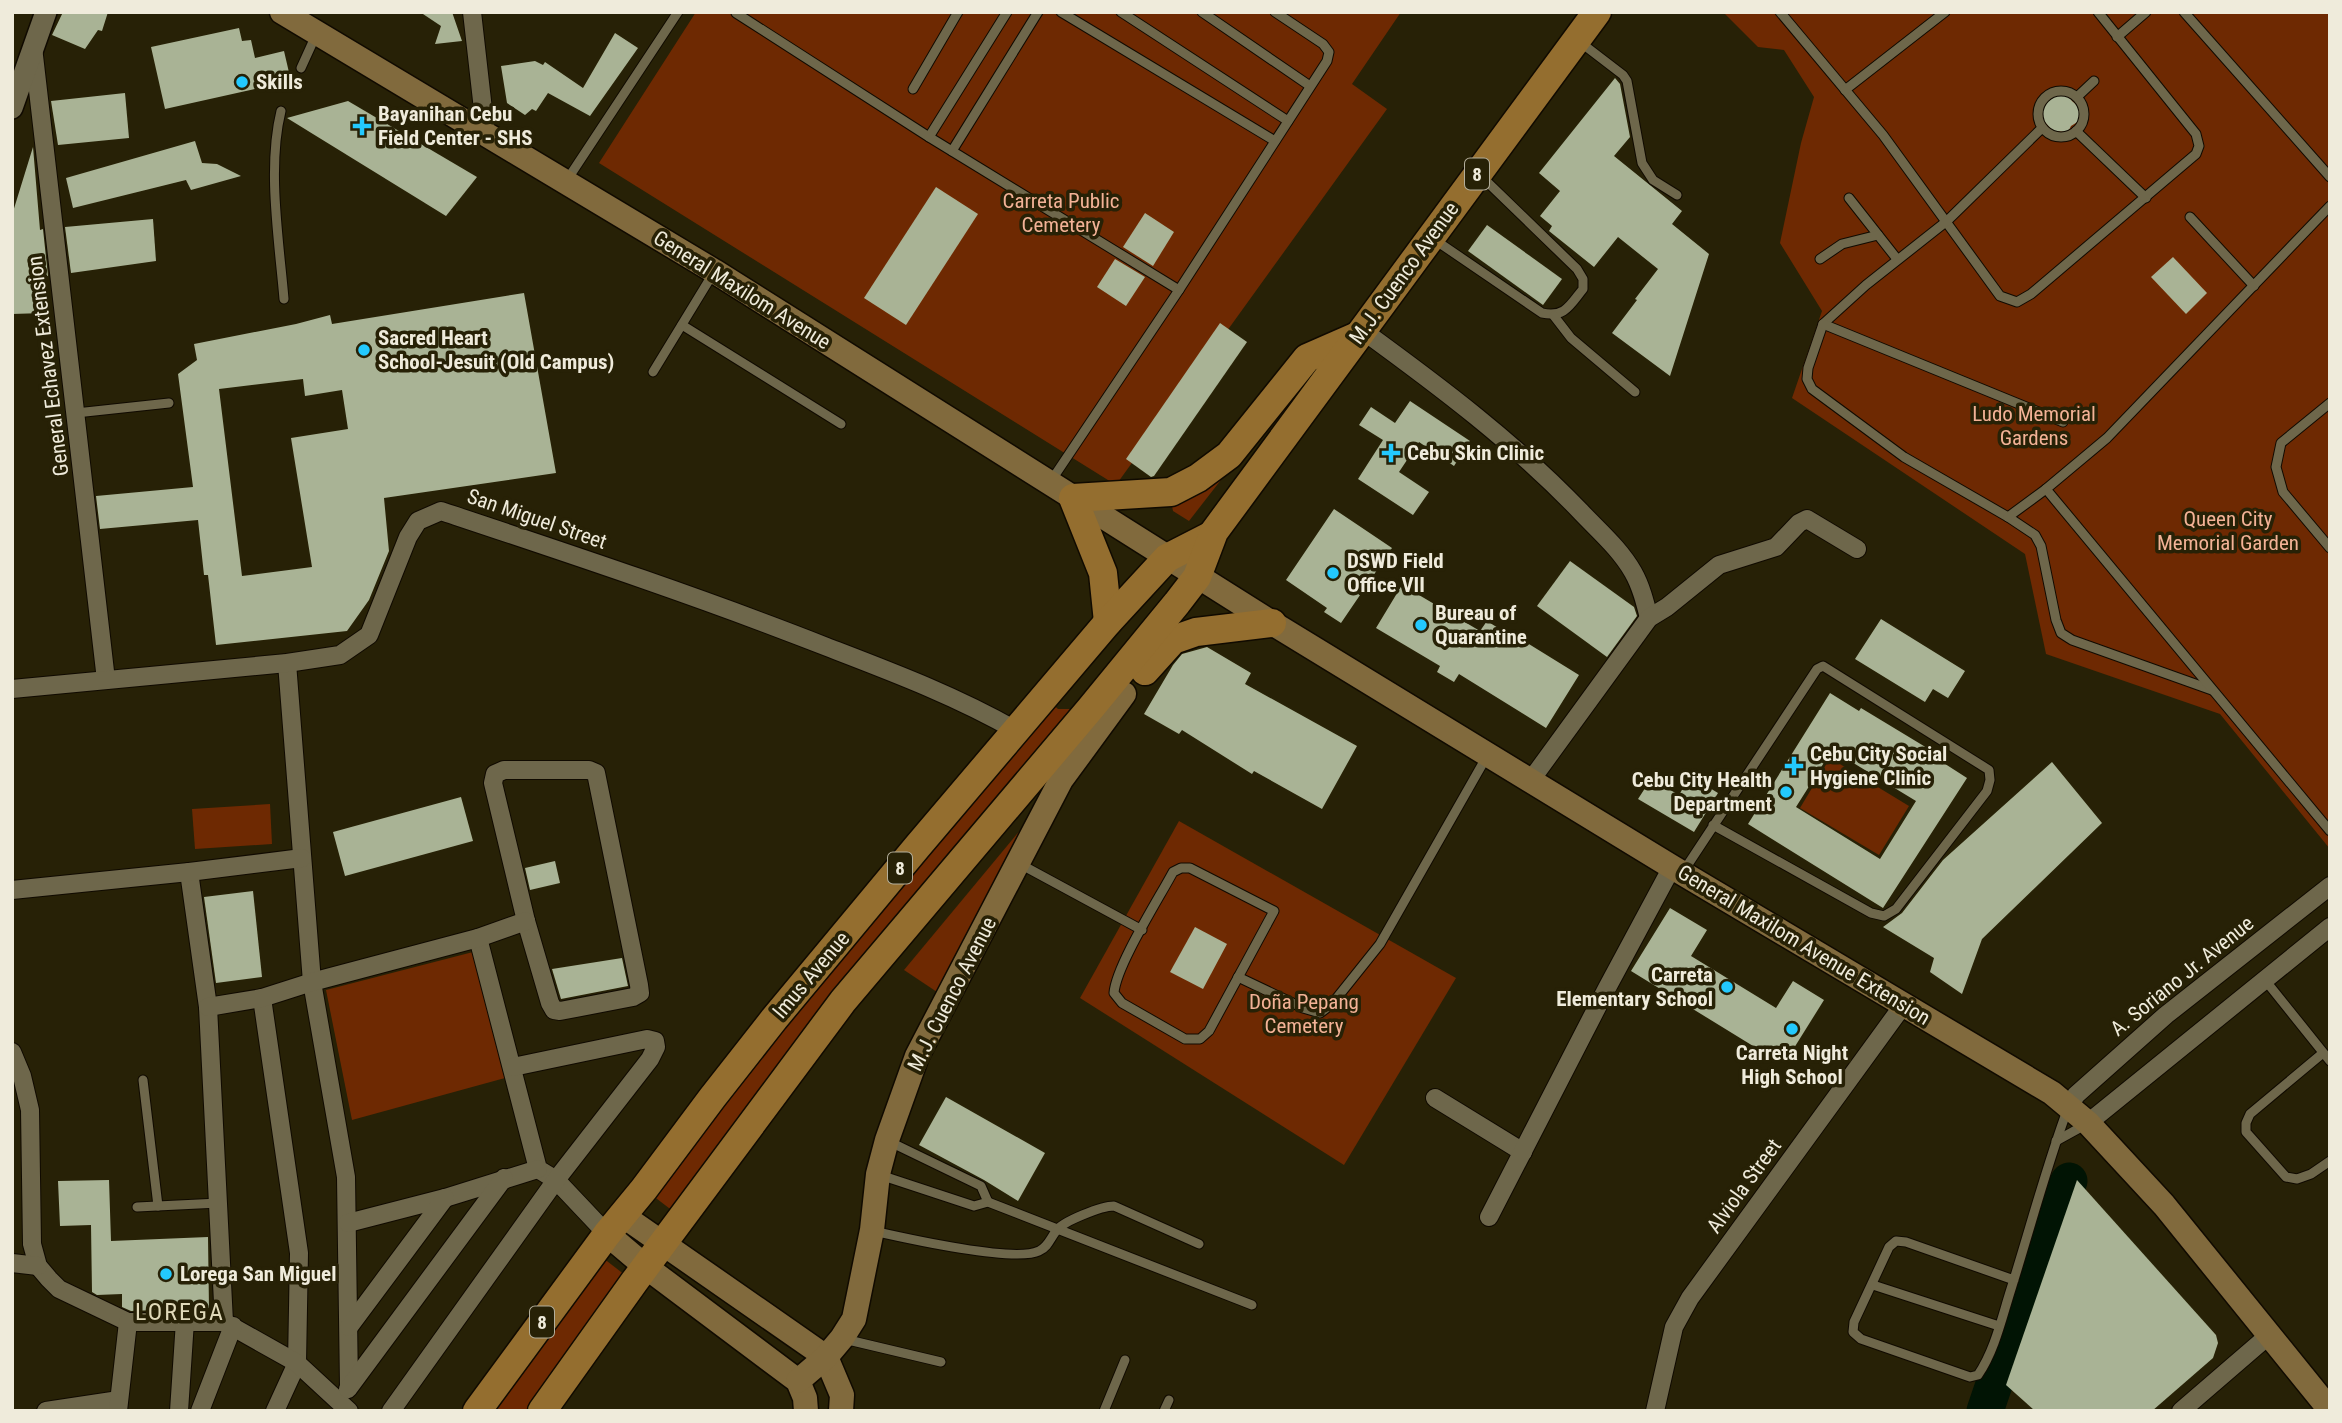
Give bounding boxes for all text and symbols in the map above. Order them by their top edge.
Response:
place label: Skills [256,70,303,94]
marker: Skills [234,74,250,90]
place label: Bayanihan Cebu Field Center - SHS [378,102,532,150]
marker: Bayanihan Cebu Field Center - SHS [352,116,372,136]
road number: 8 [1465,158,1489,190]
park label: Carreta Public Cemetery [1003,189,1120,237]
street label: M.J. Cuenco Avenue [1344,197,1464,349]
street label: General Maxilom Avenue [649,226,835,354]
street label: General Echavez Extension [23,255,73,477]
place label: Sacred Heart School-Jesuit (Old Campus) [378,326,614,374]
marker: Sacred Heart School-Jesuit (Old Campus) [356,342,372,358]
park label: Ludo Memorial Gardens [1972,402,2096,450]
place label: Cebu Skin Clinic [1407,441,1545,465]
marker: Cebu Skin Clinic [1381,443,1401,463]
street label: San Miguel Street [464,484,610,554]
park label: Queen City Memorial Garden [2157,507,2299,555]
place label: DSWD Field Office VII [1347,549,1444,597]
marker: DSWD Field Office VII [1325,565,1341,581]
place label: Bureau of Quarantine [1435,601,1527,649]
marker: Bureau of Quarantine [1413,617,1429,633]
place label: Cebu City Social Hygiene Clinic [1810,742,1947,790]
marker: Cebu City Social Hygiene Clinic [1784,756,1804,776]
place label: Cebu City Health Department [1632,768,1772,816]
marker: Cebu City Health Department [1778,784,1794,800]
road number: 8 [888,852,912,884]
street label: General Maxilom Avenue Extension [1673,860,1935,1030]
street label: A. Soriano Jr. Avenue [2106,911,2258,1041]
street label: M.J. Cuenco Avenue [903,913,1001,1075]
street label: Imus Avenue [768,927,854,1023]
place label: Carreta Elementary School [1556,963,1713,1011]
marker: Carreta Elementary School [1719,979,1735,995]
park label: Doña Pepang Cemetery [1249,990,1359,1038]
marker: Carreta Night High School [1784,1021,1800,1037]
place label: Carreta Night High School [1736,1041,1848,1089]
street label: Alviola Street [1702,1134,1786,1238]
place label: Lorega San Miguel [180,1262,336,1286]
marker: Lorega San Miguel [158,1266,174,1282]
district label: LOREGA [135,1298,225,1326]
road number: 8 [530,1306,554,1338]

